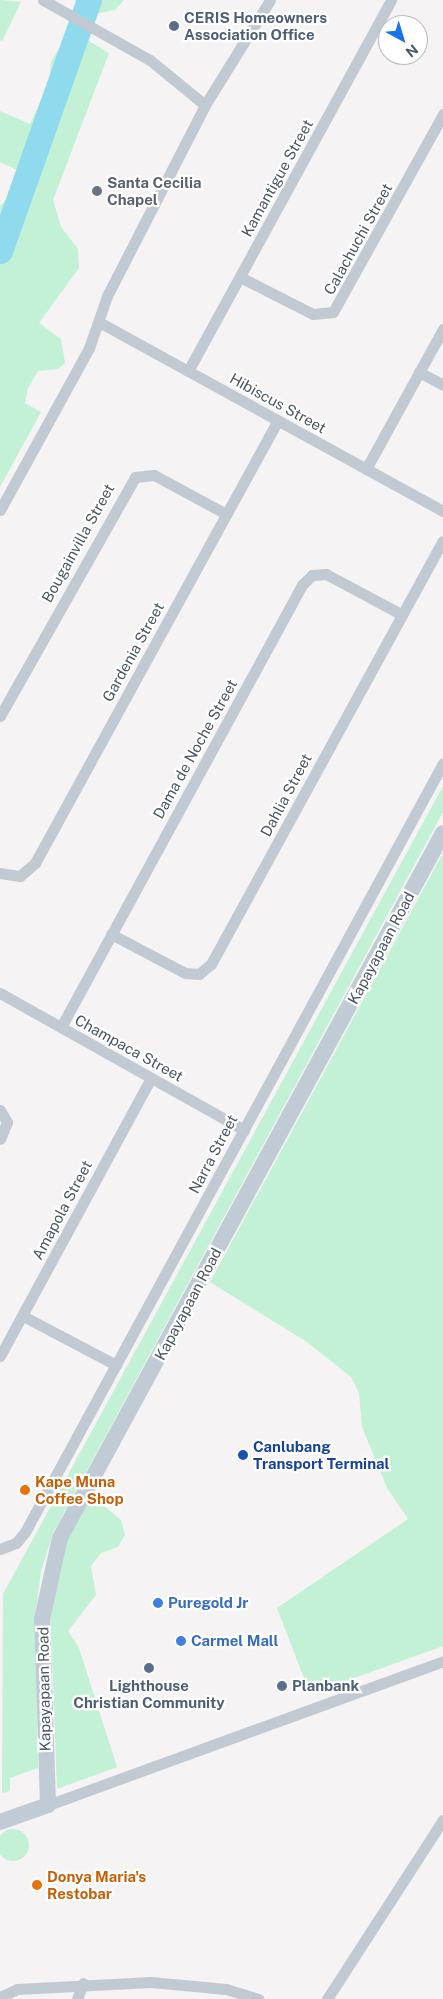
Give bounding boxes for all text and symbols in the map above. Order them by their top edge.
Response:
place label: CERIS Homeowners Association Office [184,8,327,43]
north arrow [378,15,428,65]
marker: CERIS Homeowners Association Office [168,20,180,32]
text: N [403,41,421,61]
street label: Kamantigue Street [237,116,317,240]
place label: Santa Cecilia Chapel [107,173,202,208]
street label: Calachuchi Street [320,180,396,298]
marker: Santa Cecilia Chapel [91,185,103,197]
street label: Hibiscus Street [227,369,329,437]
street label: Bougainvilla Street [38,481,118,605]
street label: Gardenia Street [98,599,168,705]
street label: Dama de Noche Street [149,676,241,822]
street label: Dahlia Street [257,750,315,840]
street label: Kapayapaan Road [344,889,418,1007]
street label: Champaca Street [72,1011,186,1085]
street label: Narra Street [185,1111,241,1197]
street label: Amapola Street [28,1157,96,1263]
street label: Kapayapaan Road [151,1245,225,1363]
place label: Canlubang Transport Terminal [253,1437,389,1472]
marker: Canlubang Transport Terminal [237,1449,249,1461]
place label: Kape Muna Coffee Shop [35,1472,124,1507]
marker: Kape Muna Coffee Shop [19,1484,31,1496]
place label: Puregold Jr [168,1594,249,1612]
marker: Puregold Jr [152,1597,164,1609]
street label: Kapayapaan Road [34,1627,54,1751]
place label: Carmel Mall [191,1632,279,1650]
marker: Carmel Mall [175,1635,187,1647]
marker: Lighthouse Christian Community [143,1662,155,1674]
place label: Lighthouse Christian Community [73,1676,225,1711]
place label: Planbank [292,1677,359,1695]
marker: Planbank [276,1680,288,1692]
place label: Donya Maria's Restobar [47,1867,146,1902]
marker: Donya Maria's Restobar [31,1879,43,1891]

